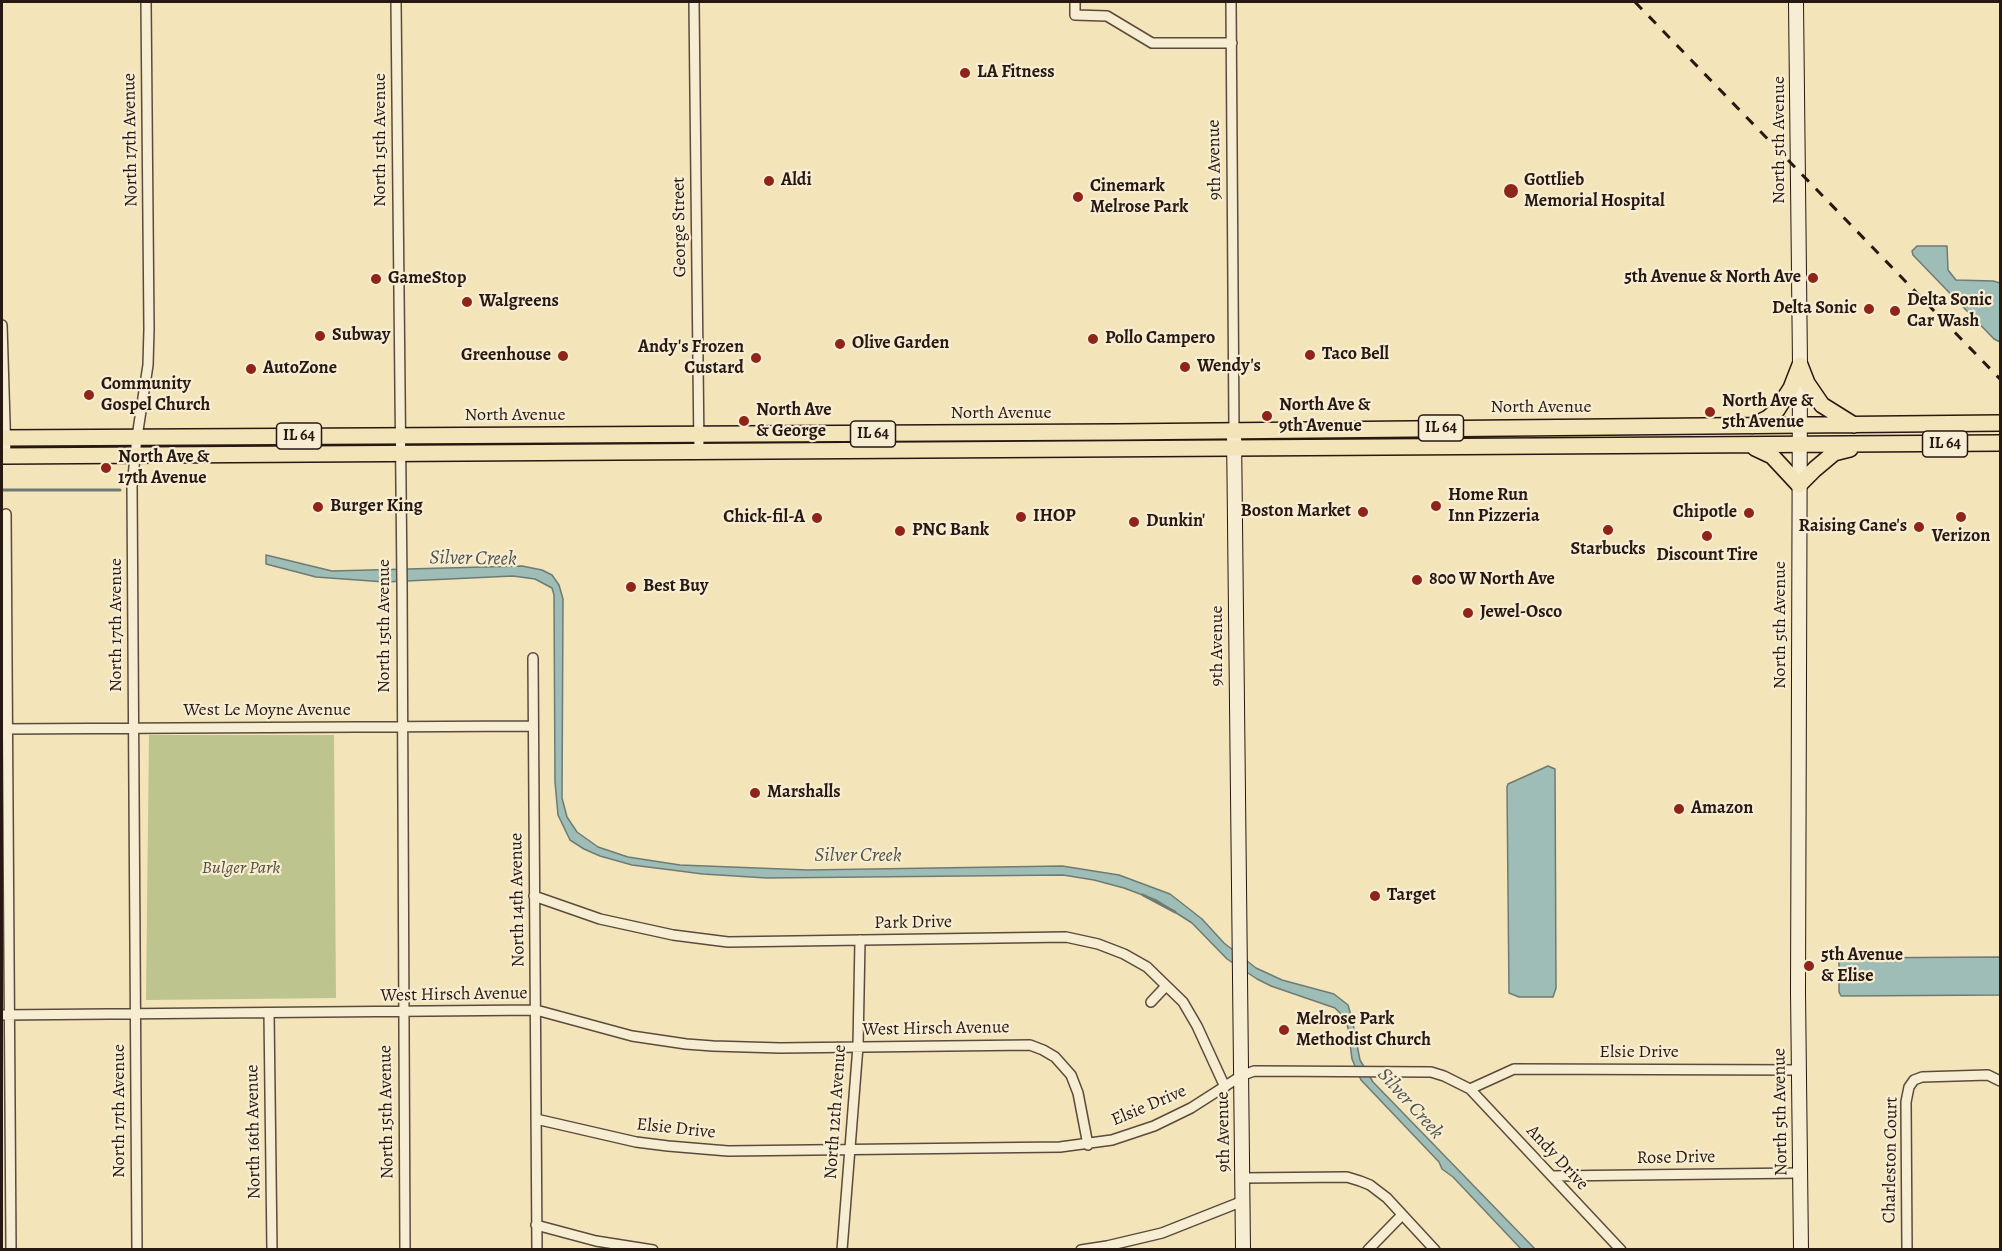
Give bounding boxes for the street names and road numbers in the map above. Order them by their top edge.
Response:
street label: North 17th Avenue [119,73,143,207]
street label: North 15th Avenue [370,73,392,207]
street label: North 5th Avenue [1769,76,1791,204]
street label: 9th Avenue [1203,119,1227,201]
street label: George Street [668,177,692,277]
street label: North Avenue [1490,397,1592,419]
street label: North Avenue [950,403,1052,425]
street label: North Avenue [464,405,566,427]
road number: IL 64 [1418,415,1464,441]
road number: IL 64 [850,421,896,447]
road number: IL 64 [276,423,322,449]
road number: IL 64 [1922,431,1968,457]
street label: North 17th Avenue [106,558,128,692]
street label: North 15th Avenue [374,559,396,693]
street label: North 5th Avenue [1770,561,1792,689]
street label: 9th Avenue [1207,606,1229,686]
street label: West Le Moyne Avenue [183,700,351,722]
street label: North 14th Avenue [506,833,530,967]
street label: Park Drive [874,912,952,934]
street label: West Hirsch Avenue [380,983,528,1007]
street label: West Hirsch Avenue [862,1017,1010,1041]
street label: Elsie Drive [1599,1042,1679,1064]
street label: North 17th Avenue [109,1044,131,1178]
street label: North 12th Avenue [821,1044,851,1180]
street label: North 15th Avenue [375,1045,399,1179]
street label: North 5th Avenue [1769,1048,1793,1176]
street label: North 16th Avenue [242,1064,266,1200]
street label: Elsie Drive [1108,1081,1190,1131]
street label: 9th Avenue [1212,1091,1236,1173]
street label: Charleston Court [1879,1097,1903,1223]
street label: Elsie Drive [635,1114,717,1144]
street label: Andy Drive [1521,1121,1593,1195]
street label: Rose Drive [1636,1147,1716,1169]

